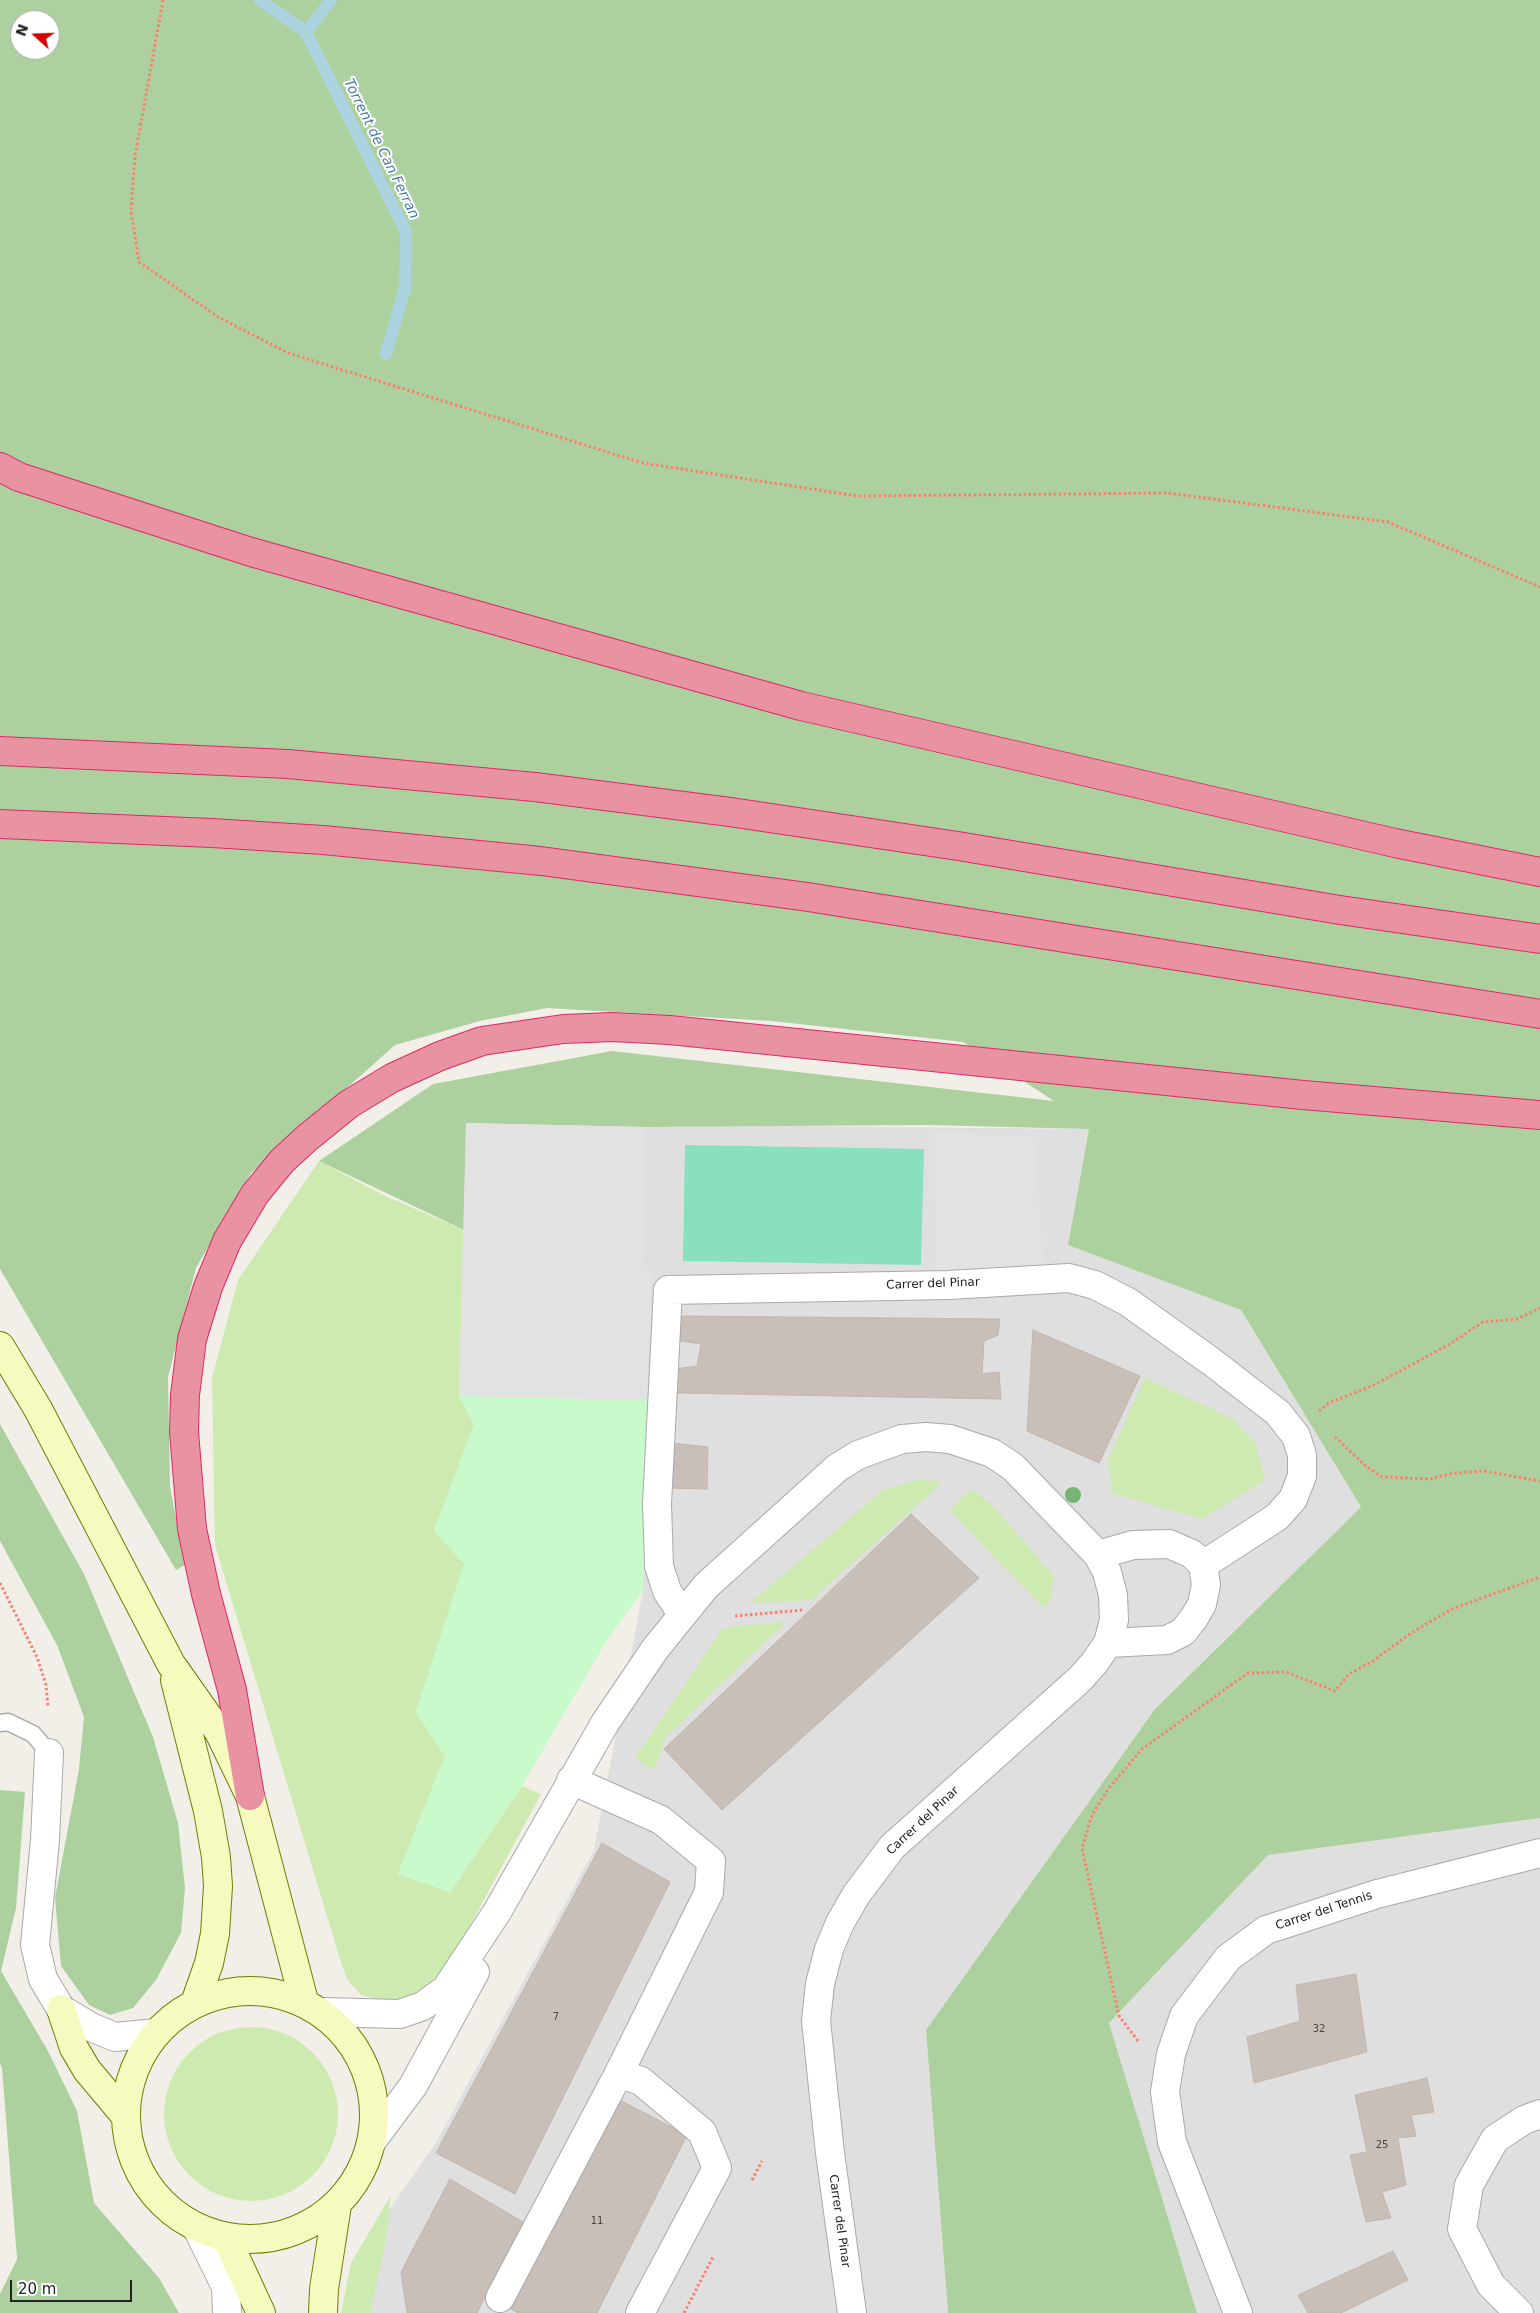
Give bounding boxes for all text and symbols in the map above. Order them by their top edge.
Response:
north arrow [10,10,60,60]
text: N [12,22,31,38]
water label: Torrent de Can Ferran [340,76,422,222]
street label: Carrer del Pinar [886,1275,980,1293]
street label: Carrer del Pinar [884,1784,962,1858]
street label: Carrer del Tennis [1274,1889,1374,1933]
house number: 7 [553,2011,559,2023]
house number: 32 [1313,2023,1325,2035]
house number: 25 [1376,2139,1388,2151]
street label: Carrer del Pinar [825,2174,853,2268]
house number: 11 [591,2215,603,2227]
scale bar [12,2270,135,2302]
text: 20 m [18,2280,56,2298]

